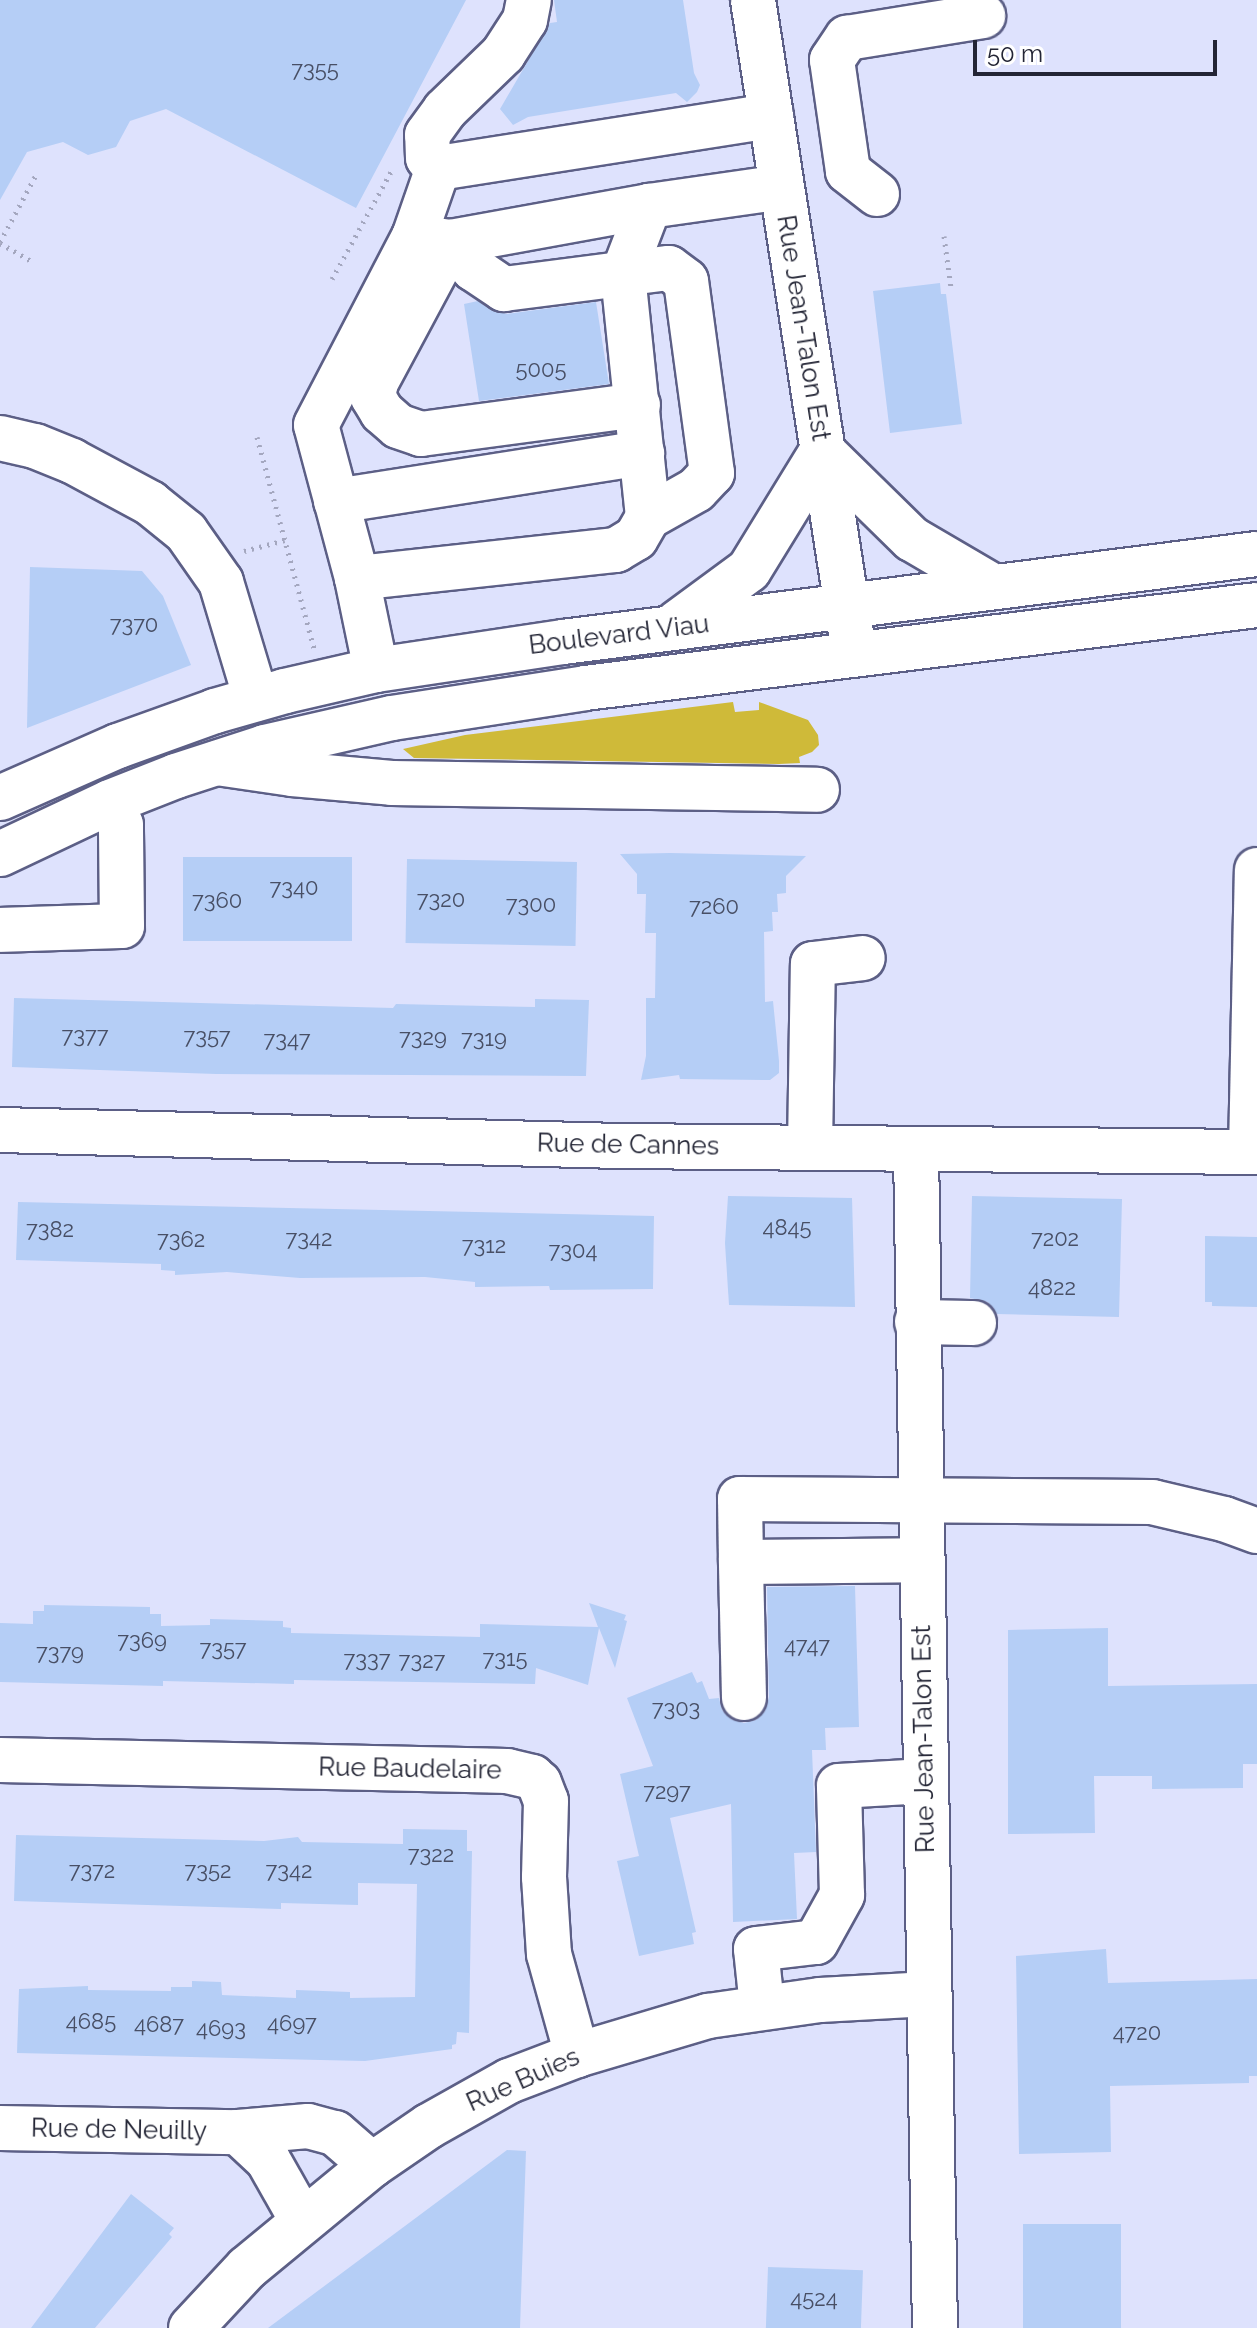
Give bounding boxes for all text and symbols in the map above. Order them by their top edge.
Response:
scale bar [977,24,1221,74]
text: 50 m [987,39,1043,68]
house number: 7355 [291,57,339,83]
street label: Rue Jean-Talon Est [770,212,836,444]
house number: 5005 [516,357,566,383]
street label: Boulevard Viau [527,608,711,662]
house number: 7370 [110,612,158,638]
house number: 7340 [270,875,318,901]
house number: 7320 [417,887,465,913]
house number: 7360 [192,888,242,914]
house number: 7300 [506,892,556,918]
house number: 7260 [689,894,739,920]
house number: 7377 [62,1023,108,1049]
house number: 7357 [183,1024,231,1050]
house number: 7329 [399,1025,447,1051]
house number: 7319 [461,1026,507,1052]
house number: 7347 [263,1027,311,1053]
street label: Rue de Cannes [537,1128,719,1162]
house number: 4845 [762,1215,812,1241]
house number: 7382 [26,1217,74,1243]
house number: 7342 [286,1226,332,1252]
house number: 7202 [1031,1226,1079,1252]
house number: 7362 [157,1227,205,1253]
house number: 7312 [462,1233,506,1259]
house number: 7304 [549,1238,597,1264]
house number: 4822 [1028,1275,1076,1301]
street label: Rue Jean-Talon Est [906,1624,942,1854]
house number: 7369 [117,1628,167,1654]
house number: 4747 [784,1633,830,1659]
house number: 7357 [199,1636,247,1662]
house number: 7379 [36,1640,84,1666]
house number: 7315 [483,1646,527,1672]
house number: 7337 [344,1647,390,1673]
house number: 7327 [399,1648,445,1674]
house number: 7303 [652,1696,700,1722]
street label: Rue Baudelaire [318,1752,502,1786]
house number: 7297 [643,1779,691,1805]
house number: 7322 [408,1842,454,1868]
house number: 7372 [69,1858,115,1884]
house number: 7352 [185,1858,231,1884]
house number: 7342 [266,1858,312,1884]
house number: 4685 [66,2009,116,2035]
house number: 4697 [267,2011,317,2037]
house number: 4687 [134,2012,184,2038]
house number: 4693 [196,2016,246,2042]
house number: 4720 [1113,2020,1161,2046]
street label: Rue Buies [462,2041,584,2119]
street label: Rue de Neuilly [31,2113,207,2147]
house number: 4524 [790,2286,838,2312]

